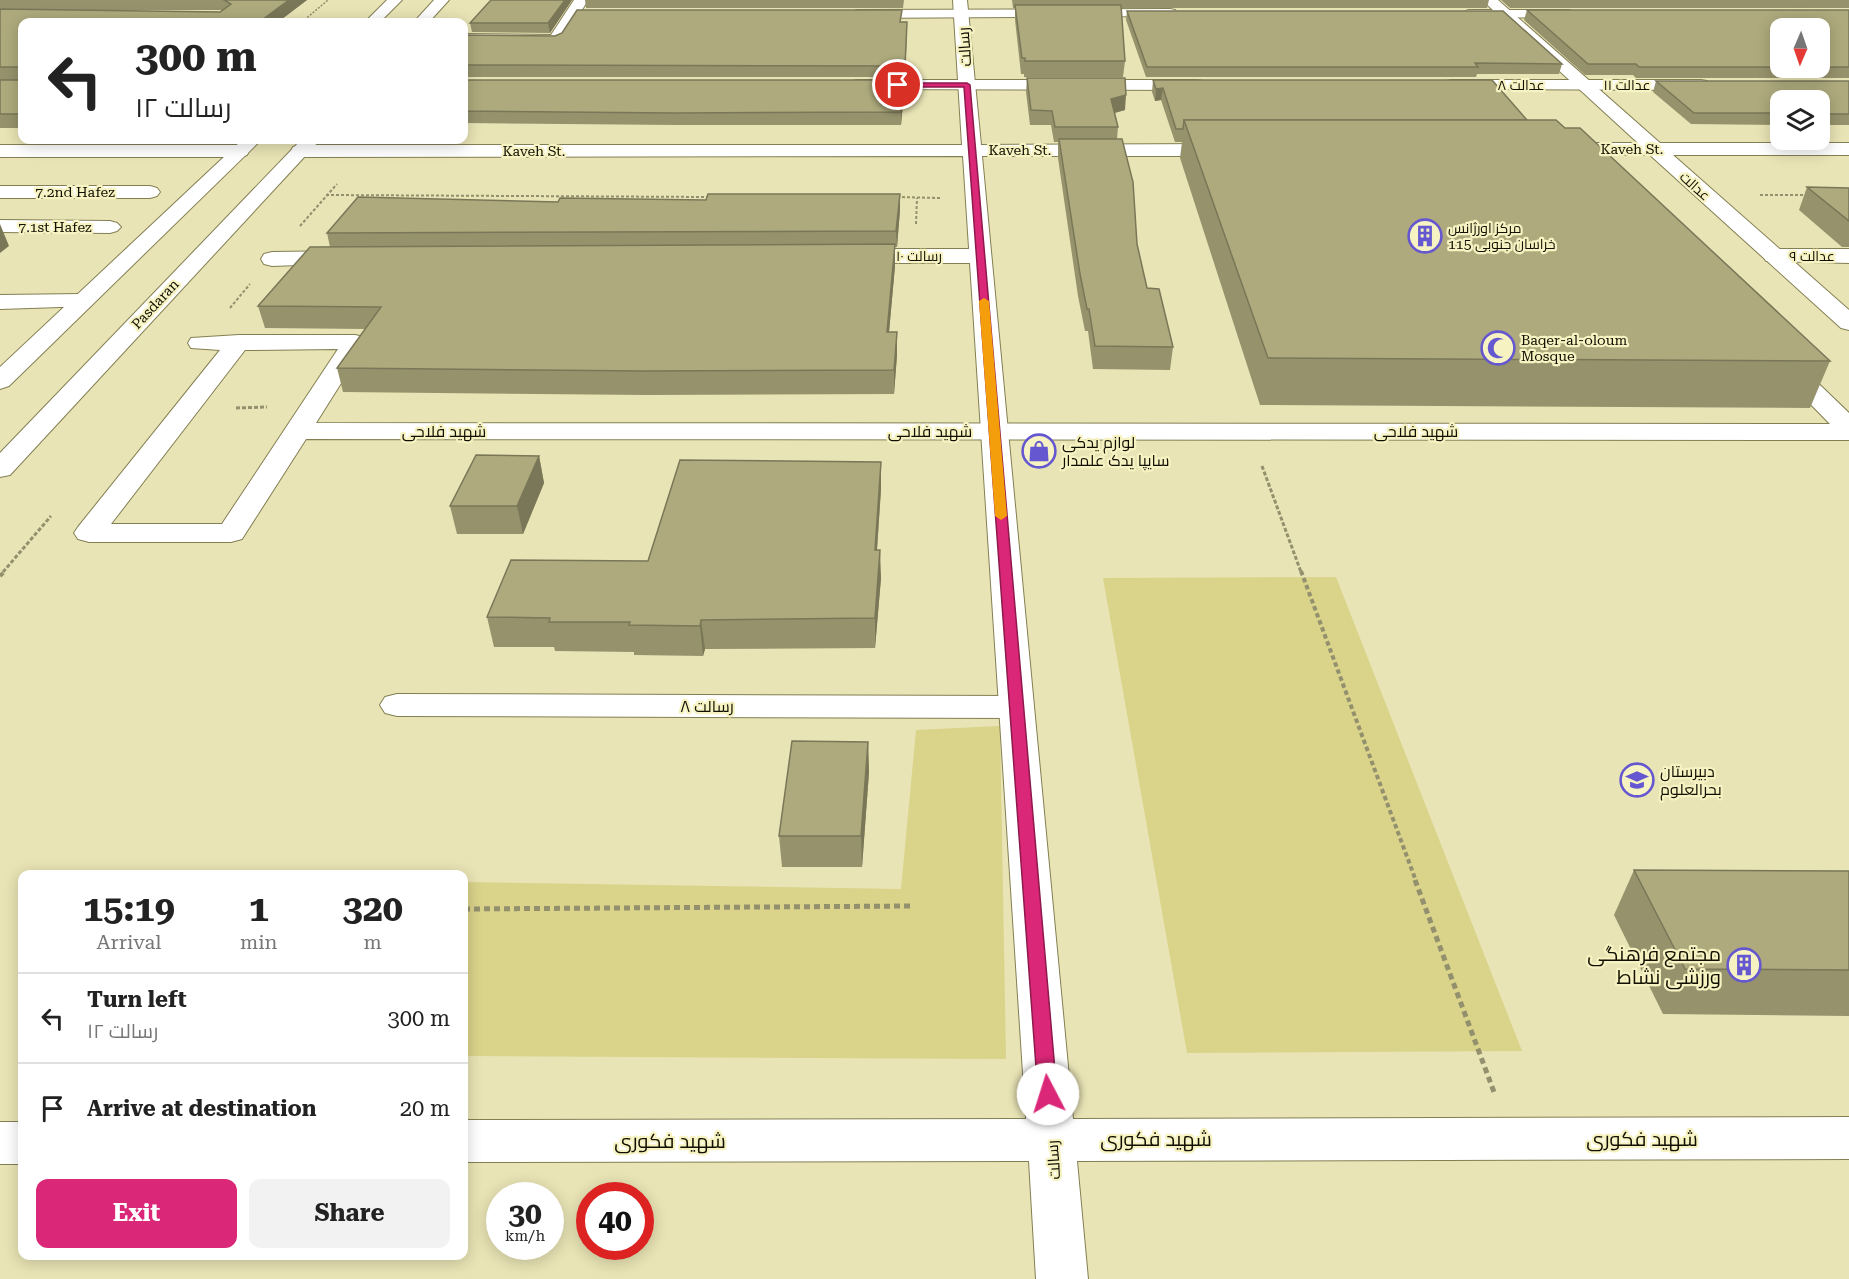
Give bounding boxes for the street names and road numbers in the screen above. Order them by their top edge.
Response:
street label: رسالت [954,27,975,67]
street label: عدالت ۸ [1497,77,1545,93]
street label: عدالت ۱۱ [1603,77,1651,93]
street label: Kaveh St. [1601,141,1663,157]
street label: Kaveh St. [989,142,1051,158]
street label: Kaveh St. [503,143,565,159]
street label: عدالت [1677,168,1713,204]
street label: 7.2nd Hafez [35,184,115,200]
street label: 7.1st Hafez [18,219,92,235]
street label: رسالت ۱۰ [896,248,942,264]
street label: عدالت ۹ [1789,248,1835,264]
street label: Pasdaran [128,276,182,332]
street label: شهید فلاحی [402,422,486,442]
street label: شهید فلاحی [888,422,972,442]
street label: شهید فلاحی [1374,422,1458,442]
street label: رسالت ۸ [680,697,734,716]
street label: شهید فکوری [1100,1127,1212,1152]
street label: شهید فکوری [1586,1127,1698,1152]
street label: شهید فکوری [614,1129,726,1154]
street label: رسالت [1043,1140,1064,1180]

